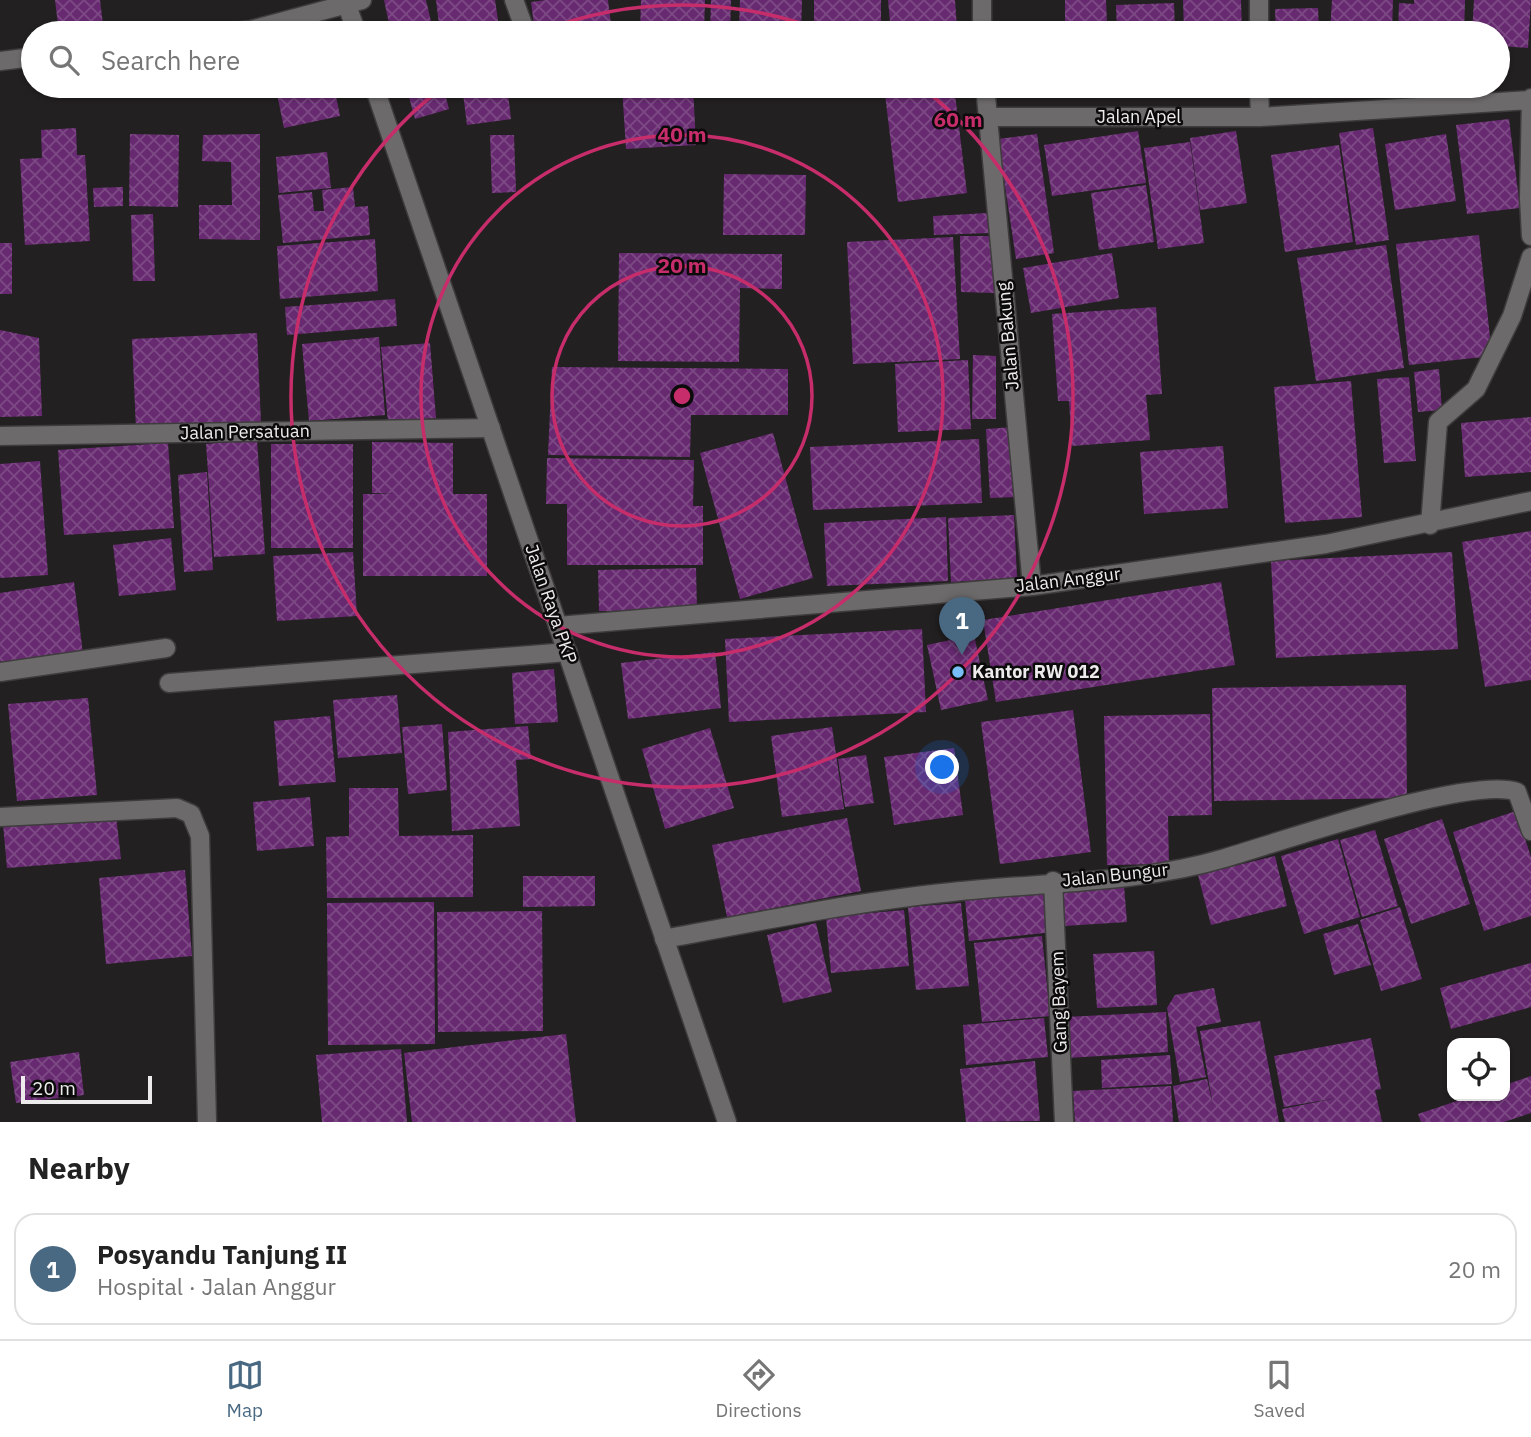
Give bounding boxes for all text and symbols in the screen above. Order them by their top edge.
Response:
search box [21,21,1510,98]
icon: search [45,41,83,79]
text: Search here [101,43,240,77]
text: 60 m [934,105,982,133]
street label: Jalan Apel [1097,105,1181,128]
text: 40 m [658,120,706,148]
text: 20 m [658,251,706,279]
street label: Jalan Bakung [991,281,1024,391]
centre of rings [670,384,694,408]
street label: Jalan Persatuan [180,419,310,444]
street label: Jalan Raya PKP [520,541,583,667]
street label: Jalan Anggur [1014,562,1122,597]
pin: 1 [939,597,985,655]
place label: Kantor RW 012 [972,660,1100,683]
marker: Kantor RW 012 [950,664,966,680]
your location [925,750,959,784]
street label: Jalan Bungur [1061,857,1169,891]
street label: Gang Bayem [1045,951,1072,1053]
map controls [1447,1038,1510,1101]
button: locate [1447,1038,1510,1101]
scale bar [21,1073,152,1105]
text: 20 m [32,1076,76,1100]
text: Nearby [28,1148,130,1187]
text: Posyandu Tanjung II [97,1237,347,1271]
text: 1 [46,1254,60,1284]
text: 20 m [1448,1254,1501,1284]
text: Hospital · Jalan Anggur [97,1271,336,1301]
tab: Map [226,1356,264,1422]
tab: Directions [715,1356,802,1422]
tab: Saved [1254,1356,1305,1422]

